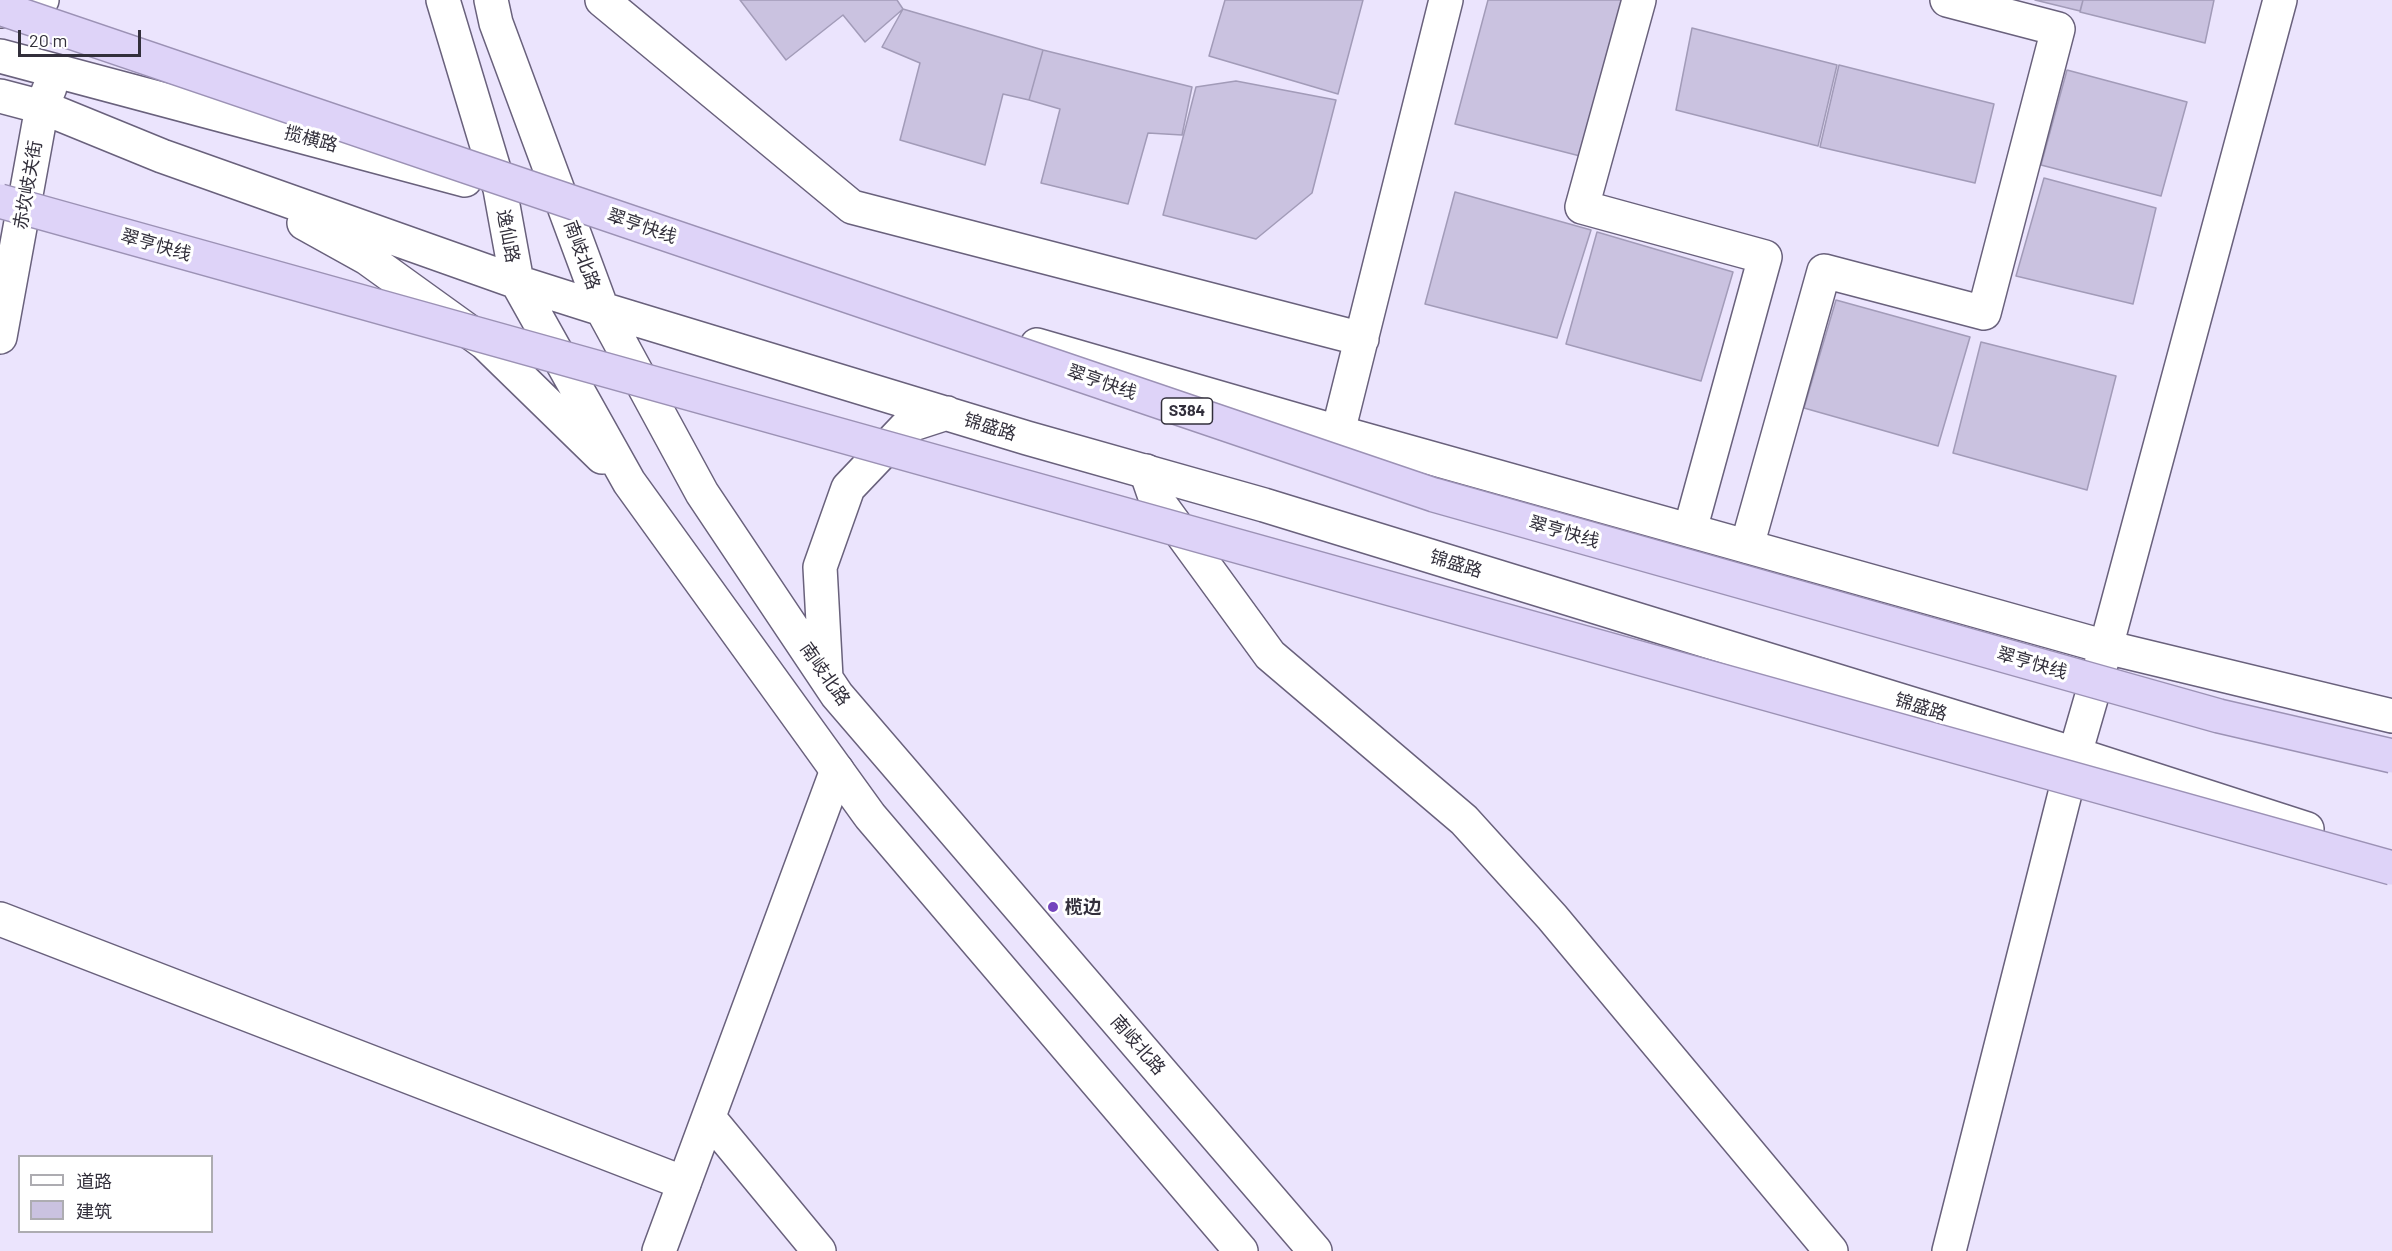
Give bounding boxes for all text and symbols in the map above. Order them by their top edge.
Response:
scale bar [21,18,144,56]
text: 20 m [29,29,67,51]
street label: 揽横路 [282,122,340,156]
street label: 赤坎岐关街 [10,139,46,231]
street label: 翠亨快线 [604,204,680,248]
street label: 逸仙路 [492,207,524,265]
street label: 南岐北路 [560,217,604,293]
street label: 翠亨快线 [118,225,194,265]
street label: 翠亨快线 [1064,360,1140,404]
road number: S384 [1162,398,1212,424]
street label: 锦盛路 [961,409,1019,445]
street label: 翠亨快线 [1526,512,1602,552]
street label: 锦盛路 [1427,546,1485,582]
street label: 南岐北路 [796,638,854,710]
street label: 翠亨快线 [1994,643,2070,683]
street label: 锦盛路 [1892,689,1950,725]
place label: 榄边 [1065,896,1101,918]
marker: 榄边 [1046,900,1060,914]
street label: 南岐北路 [1106,1011,1170,1079]
legend [18,1155,213,1233]
text: 道路 [76,1170,112,1192]
text: 建筑 [76,1200,112,1222]

